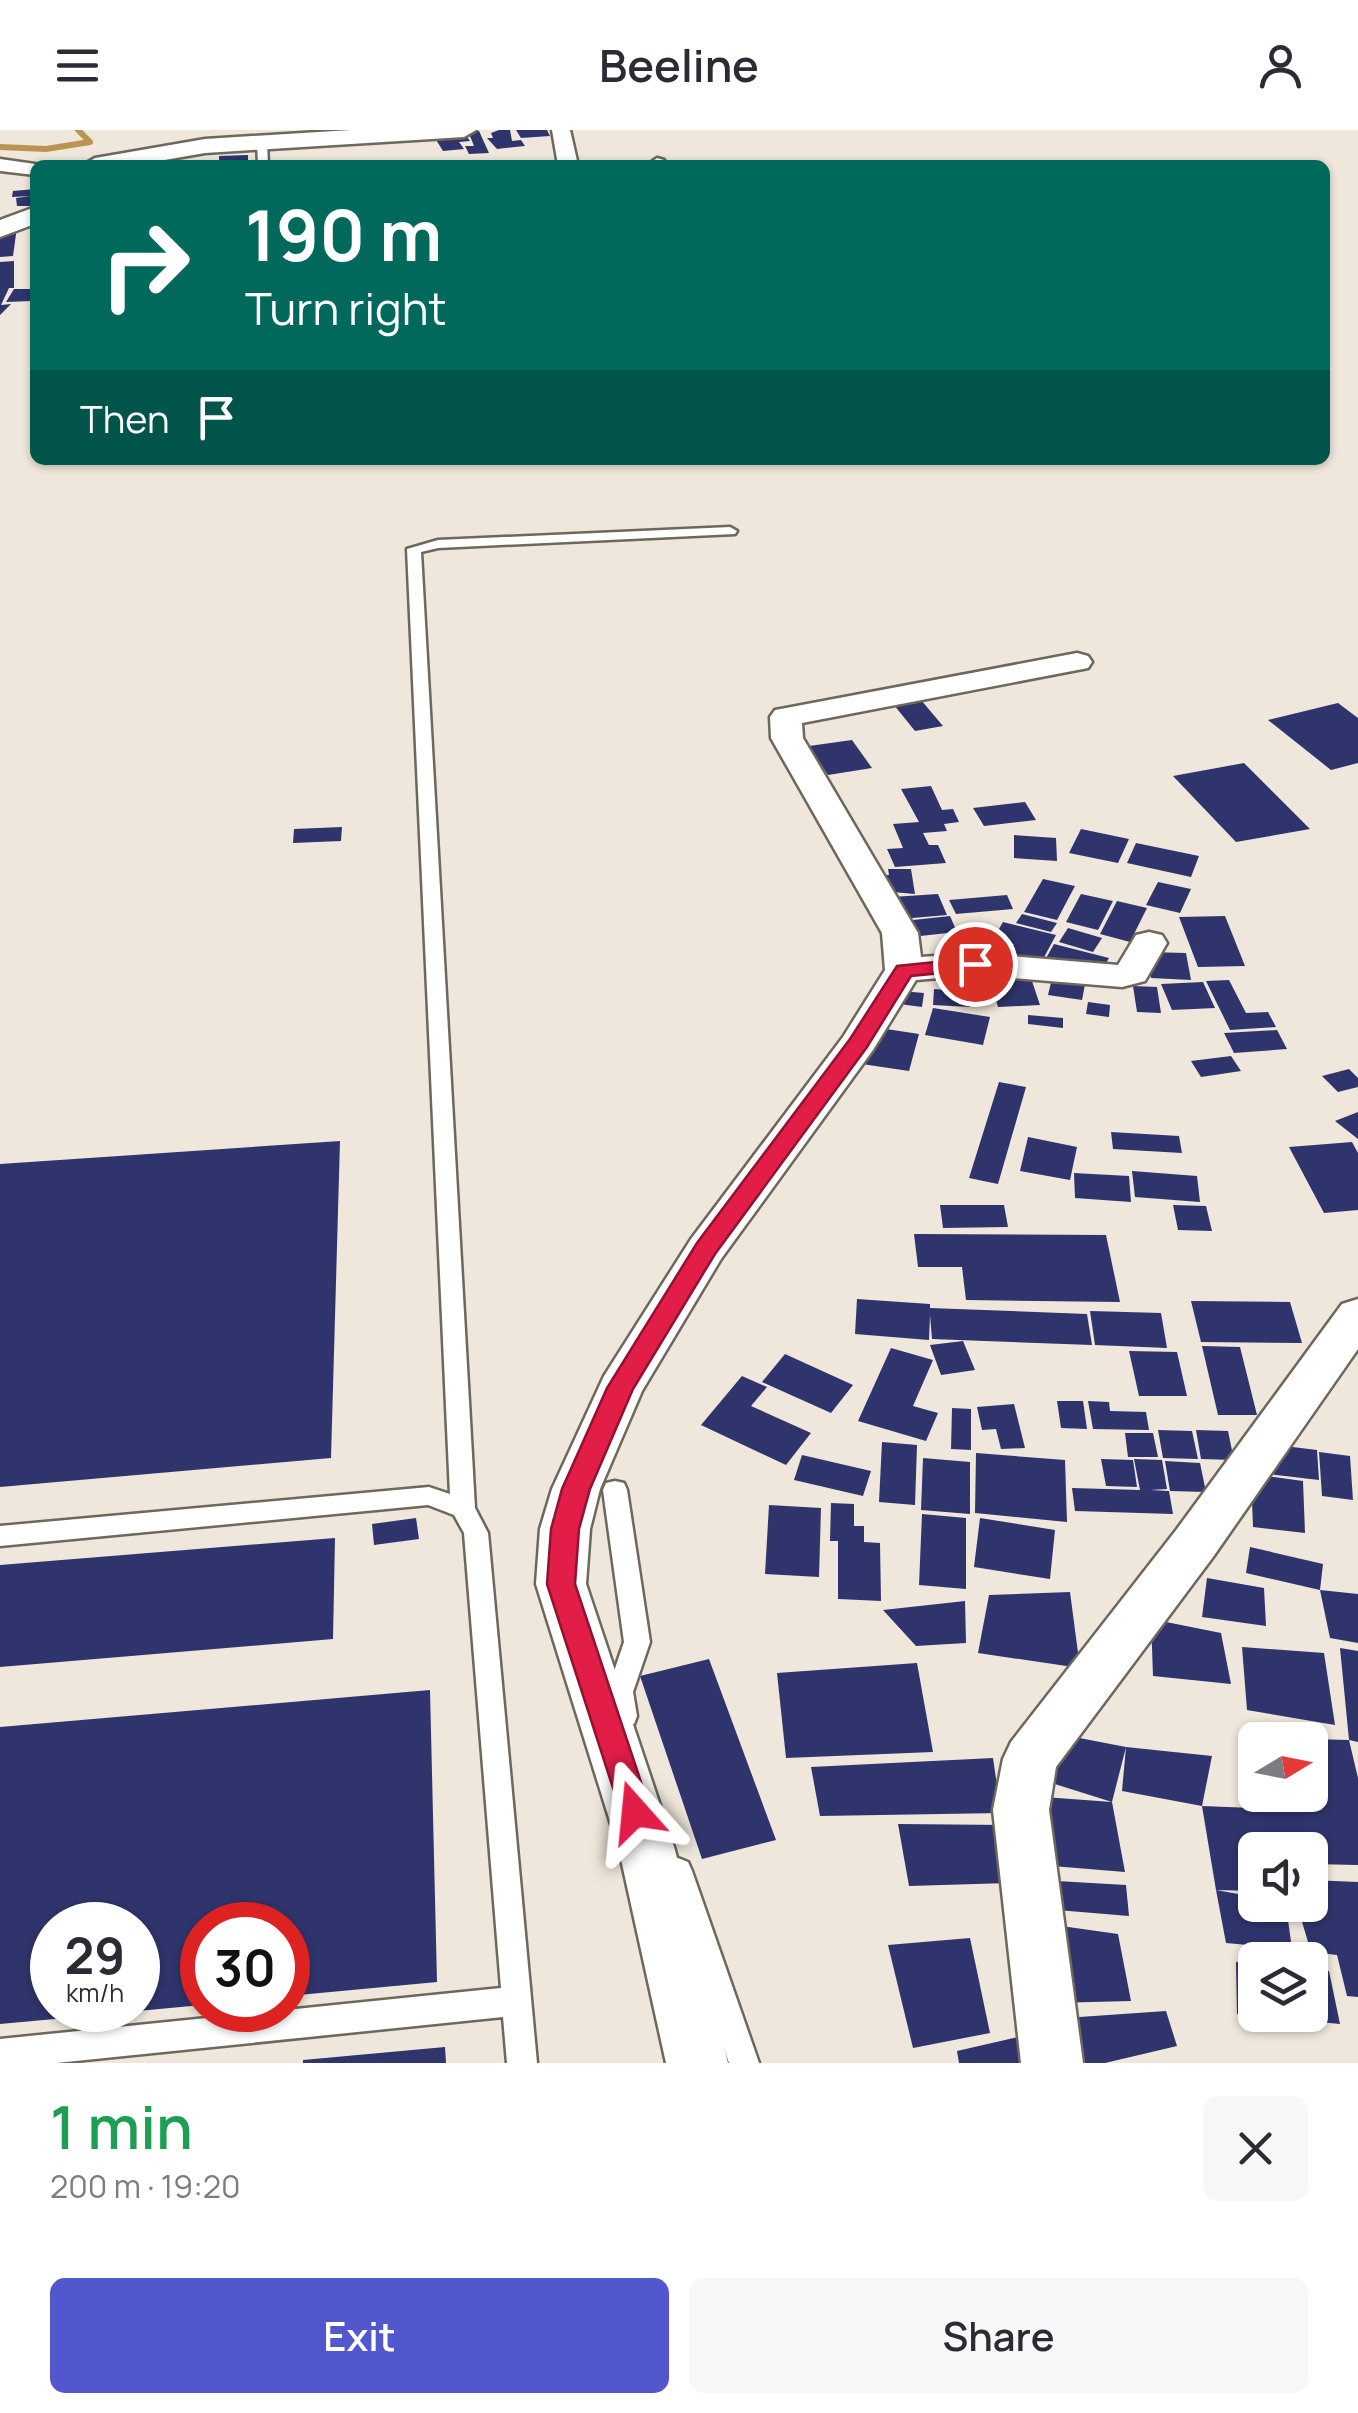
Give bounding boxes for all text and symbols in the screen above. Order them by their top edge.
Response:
text: Beeline [599,34,759,96]
icon: menu [50,38,105,93]
icon: person [1253,38,1308,93]
text: 190 m [245,186,442,282]
icon: right [80,200,210,330]
text: Turn right [245,277,446,339]
icon: arrive [189,390,244,445]
text: Then [80,392,169,444]
pin [933,922,1018,1007]
icon: arrive [948,937,1003,992]
north arrow [1238,1722,1328,1812]
map controls [1238,1722,1328,2032]
position arrow [583,1760,687,1864]
button: sound [1238,1832,1328,1922]
speed limit sign: 30 [180,1902,310,2032]
text: 29 [65,1921,125,1989]
button: layers [1238,1942,1328,2032]
text: km/h [66,1975,124,2010]
text: 1 min [50,2085,193,2167]
button: close [1203,2096,1308,2201]
text: 200 m · 19:20 [50,2164,241,2208]
button: Exit [50,2278,669,2393]
button: Share [689,2278,1308,2393]

